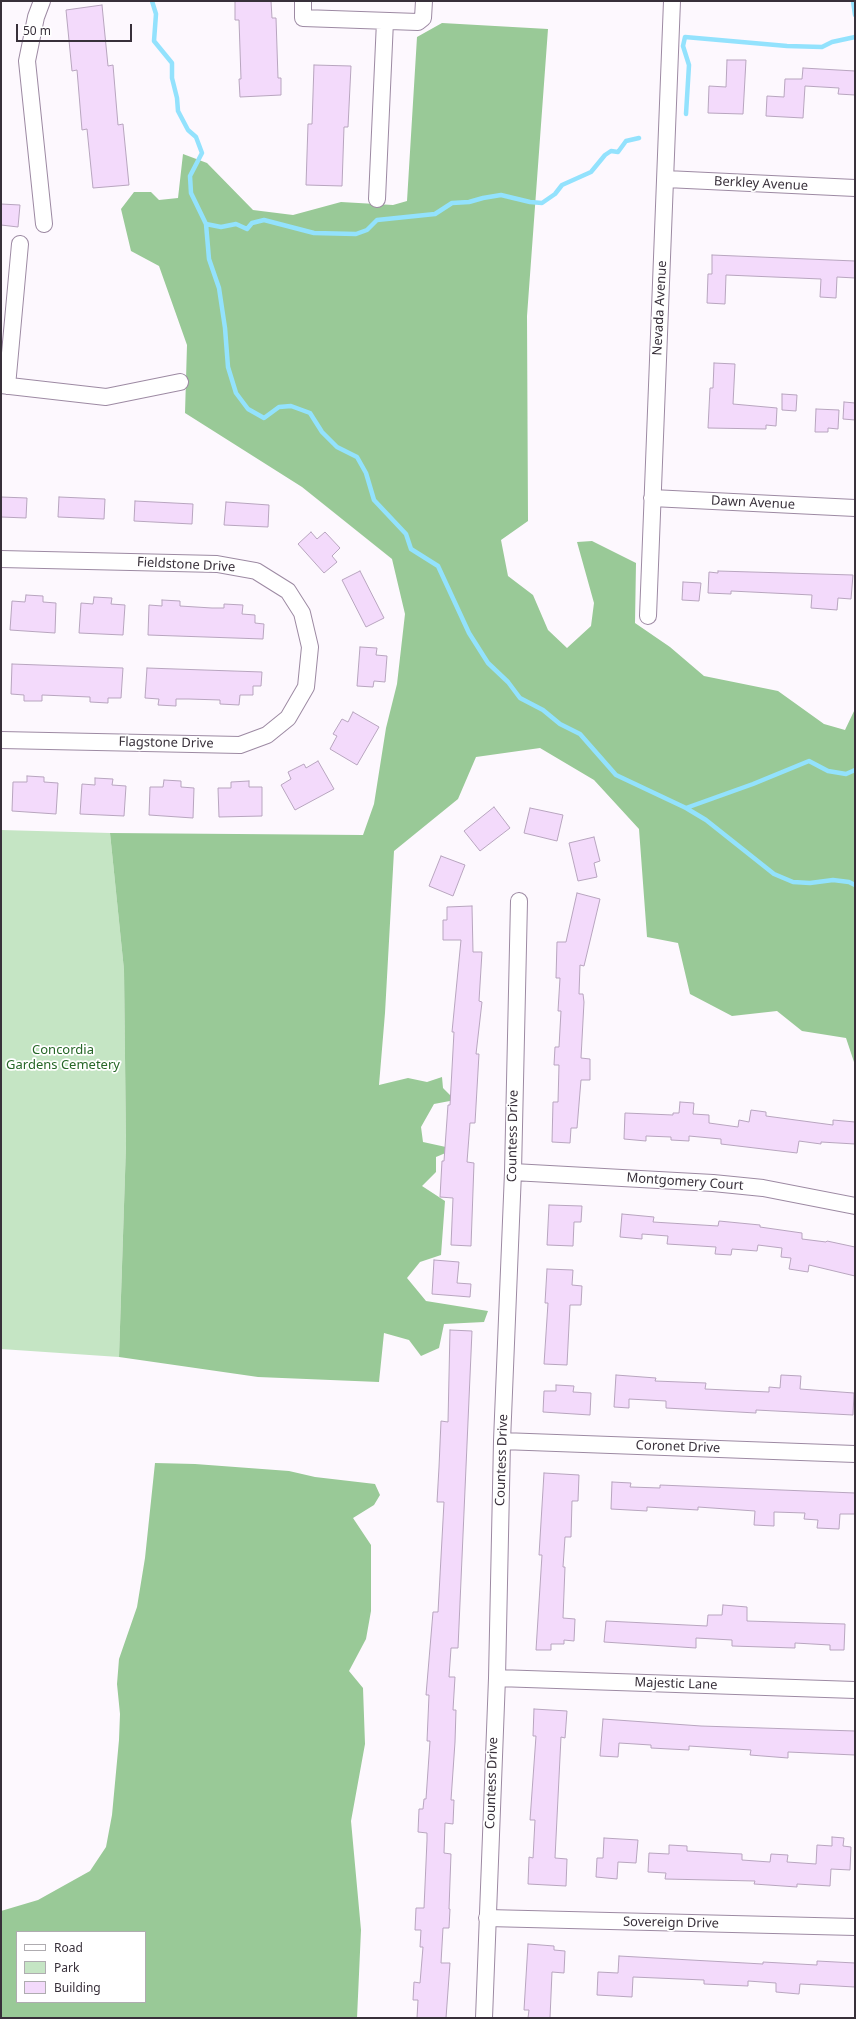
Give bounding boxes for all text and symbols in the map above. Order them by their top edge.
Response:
scale bar [18,16,134,42]
text: 50 m [23,22,51,39]
street label: Berkley Avenue [714,174,808,194]
street label: Nevada Avenue [650,260,670,356]
street label: Dawn Avenue [711,493,795,513]
street label: Fieldstone Drive [136,555,236,575]
street label: Flagstone Drive [118,734,214,752]
park label: Concordia Gardens Cemetery [6,1042,120,1073]
street label: Countess Drive [504,1090,522,1182]
street label: Montgomery Court [626,1170,744,1194]
street label: Countess Drive [493,1414,511,1506]
street label: Coronet Drive [635,1438,721,1456]
street label: Majestic Lane [634,1675,718,1693]
street label: Countess Drive [483,1737,501,1829]
street label: Sovereign Drive [623,1914,719,1932]
legend [16,1931,146,2003]
text: Road [54,1939,83,1956]
text: Park [54,1959,79,1976]
text: Building [54,1979,101,1996]

